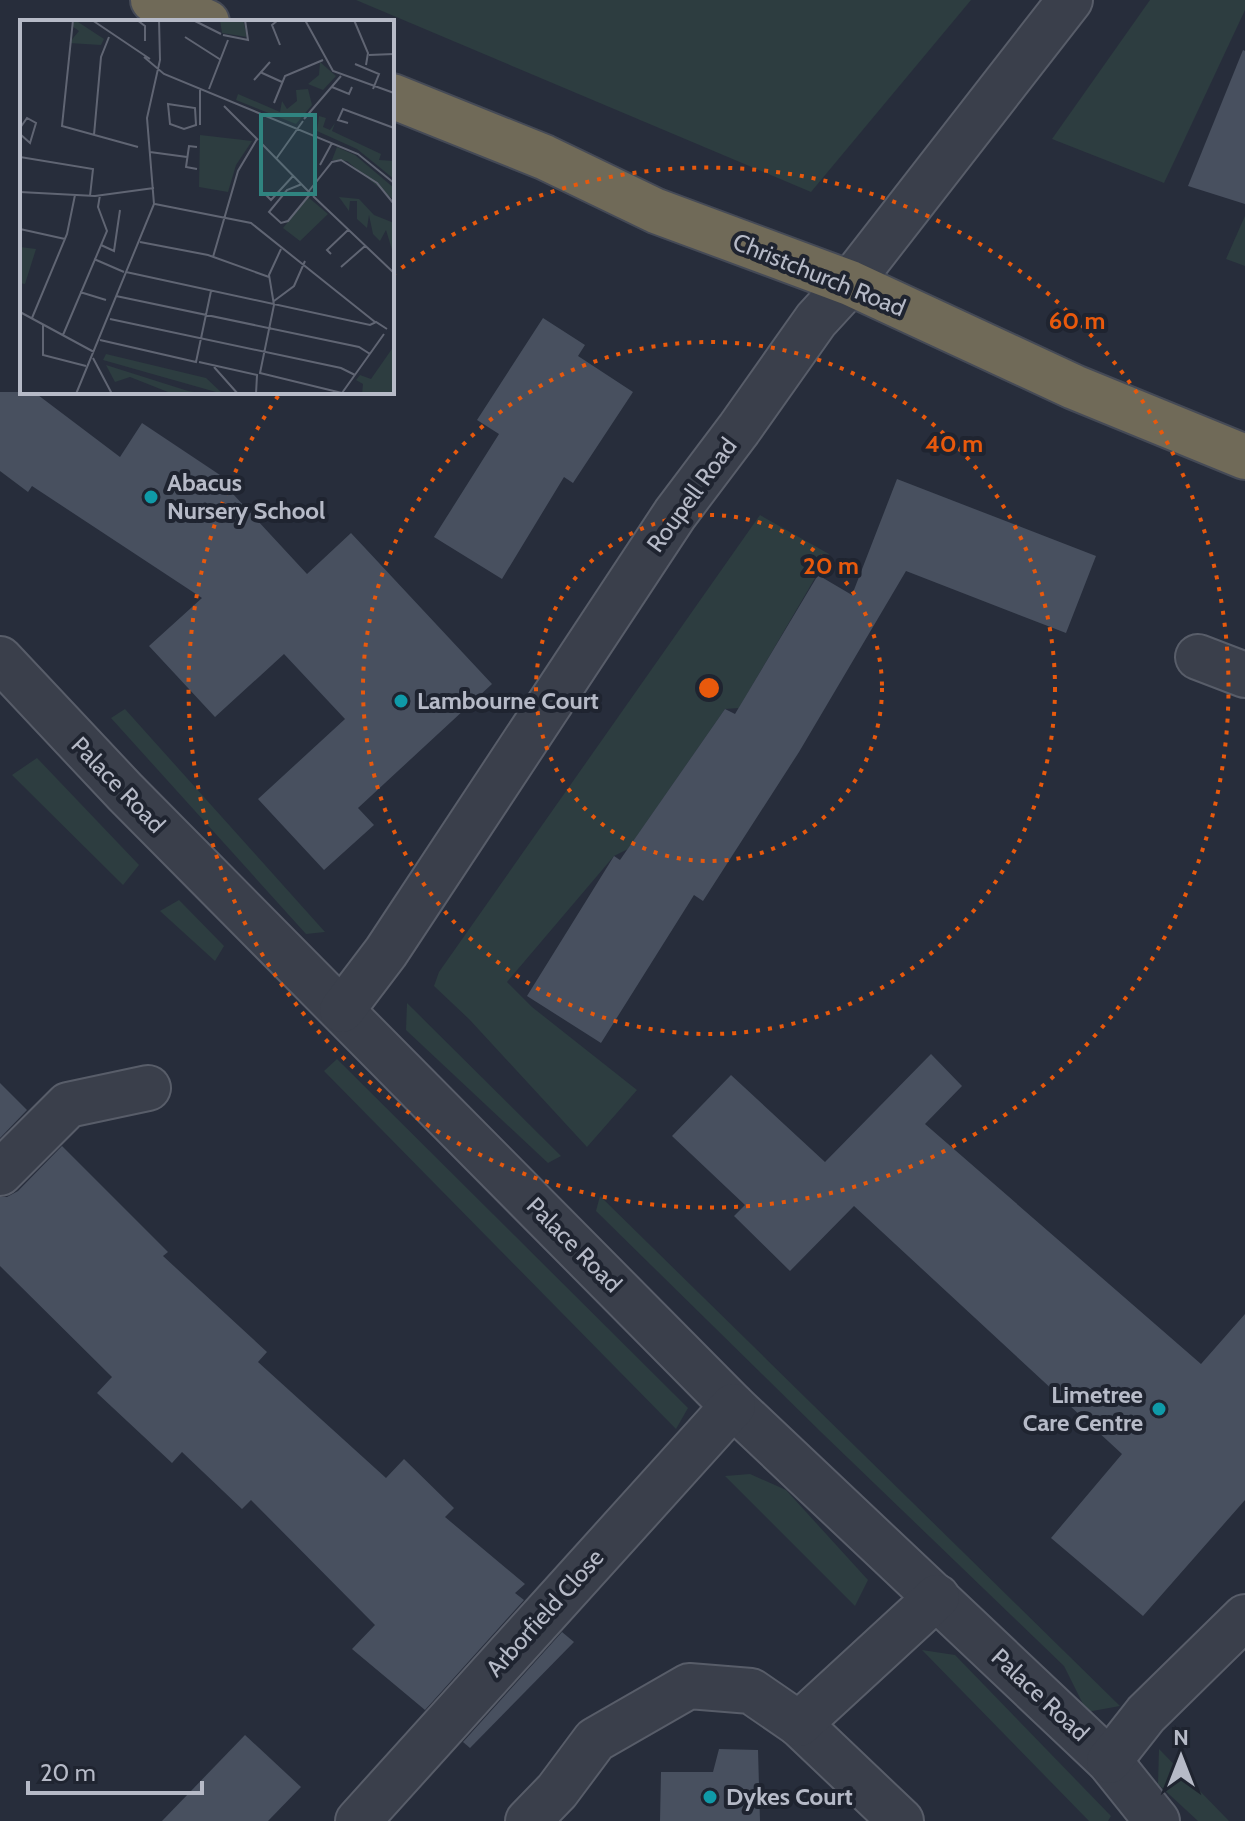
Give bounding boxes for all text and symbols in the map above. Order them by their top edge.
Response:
inset map [20,20,394,394]
street label: Christchurch Road [729,227,910,322]
text: 60 m [1049,306,1105,335]
text: 40 m [925,429,983,458]
street label: Roupell Road [640,432,743,558]
place label: Abacus Nursery School [167,468,325,525]
marker: Abacus Nursery School [142,488,160,506]
text: 20 m [803,551,859,580]
centre of rings [695,674,723,702]
place label: Lambourne Court [417,686,599,715]
marker: Lambourne Court [392,692,410,710]
street label: Palace Road [65,730,171,839]
street label: Palace Road [521,1191,628,1298]
place label: Limetree Care Centre [1023,1380,1143,1437]
marker: Limetree Care Centre [1150,1400,1168,1418]
street label: Arborfield Close [480,1543,610,1682]
street label: Palace Road [986,1642,1095,1747]
north arrow [1141,1717,1221,1797]
text: N [1173,1724,1189,1751]
scale bar [28,1745,202,1795]
text: 20 m [40,1758,96,1787]
place label: Dykes Court [726,1782,853,1811]
marker: Dykes Court [701,1788,719,1806]

